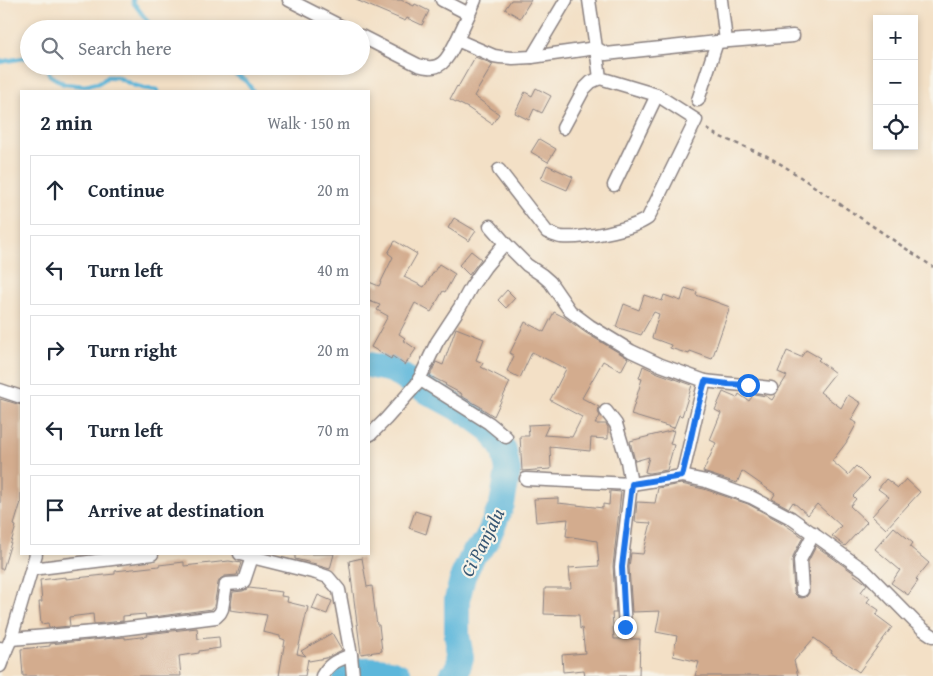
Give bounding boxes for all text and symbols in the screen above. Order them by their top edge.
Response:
map controls [873,15,918,150]
button: + [873,15,918,60]
search box [20,20,370,75]
icon: search [38,34,66,62]
text: Search here [78,34,172,62]
button: − [873,60,918,105]
button: locate [873,105,918,150]
text: 2 min [40,107,92,138]
text: Walk · 150 m [267,111,350,135]
icon: ahead [41,176,69,204]
text: Continue [88,176,165,204]
text: 20 m [317,178,349,202]
icon: left [41,256,69,284]
text: Turn left [88,256,163,284]
text: 40 m [317,258,349,282]
icon: right [41,336,69,364]
text: Turn right [88,336,177,364]
text: 20 m [317,338,349,362]
route start [737,374,760,397]
icon: left [41,416,69,444]
text: Turn left [88,416,163,444]
text: 70 m [317,418,349,442]
icon: arrive [41,496,69,524]
text: Arrive at destination [88,496,264,524]
water label: Ci Panjalu [453,503,511,581]
route end [614,616,637,639]

